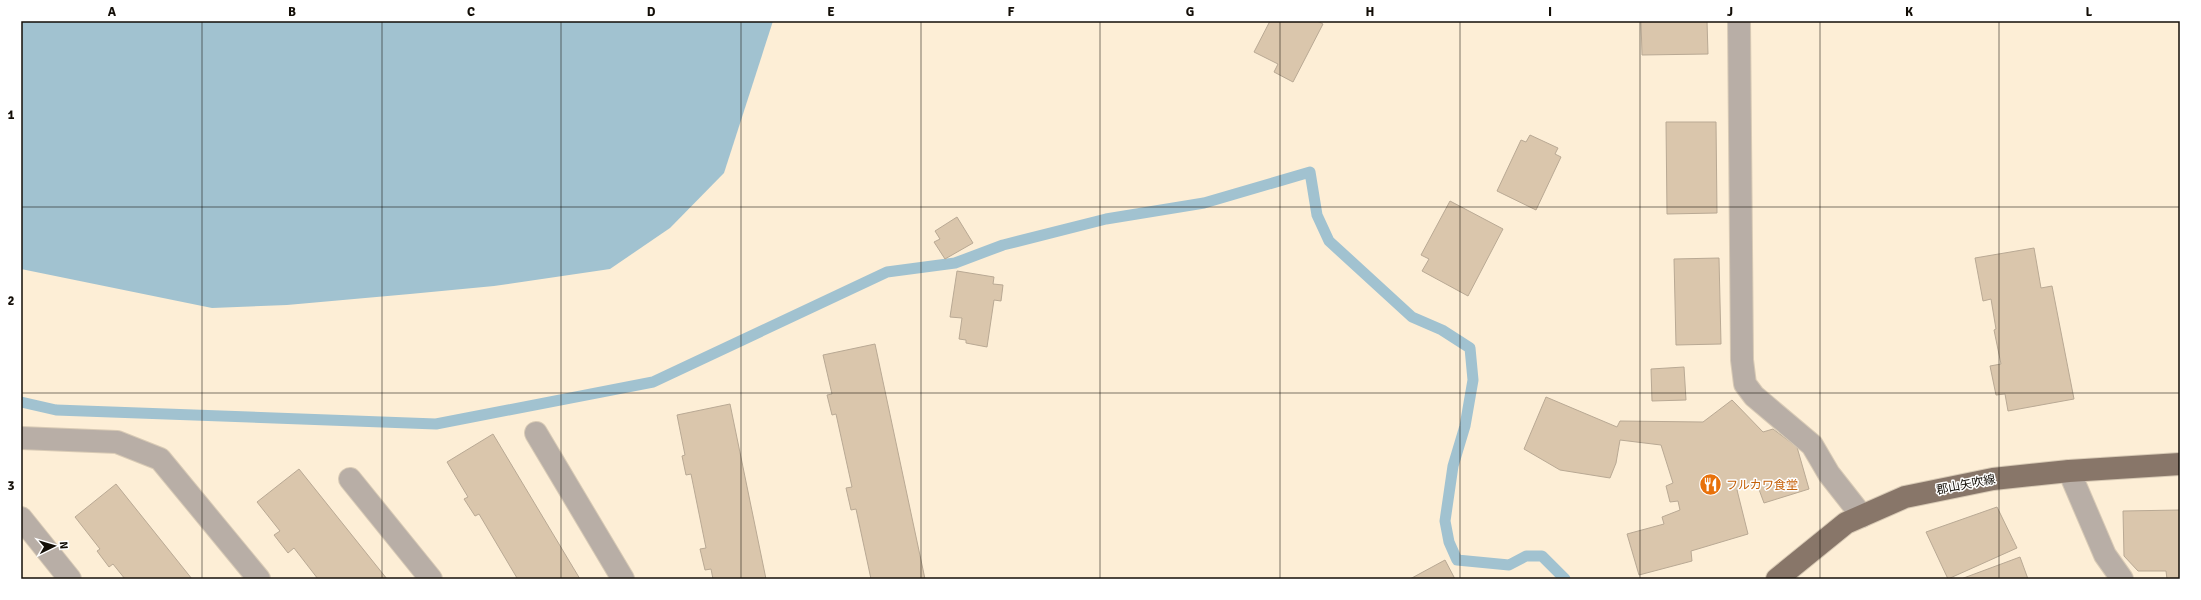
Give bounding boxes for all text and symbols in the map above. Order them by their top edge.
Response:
text: A [108,4,117,20]
text: B [288,4,296,20]
text: C [467,4,475,20]
text: D [647,4,656,20]
text: E [827,4,835,20]
text: F [1008,4,1015,20]
text: G [1186,4,1194,20]
text: H [1366,4,1374,20]
text: I [1548,4,1552,20]
text: J [1727,4,1733,20]
text: K [1905,4,1913,20]
text: L [2086,4,2093,20]
text: 1 [7,107,15,123]
text: 2 [7,293,15,309]
restaurant icon: フルカワ食堂 [1698,472,1724,498]
street label: 郡山矢吹線 [1935,472,1997,498]
text: 3 [7,478,15,494]
place label: フルカワ食堂 [1726,478,1798,493]
north arrow [34,526,74,566]
text: N [57,541,70,550]

